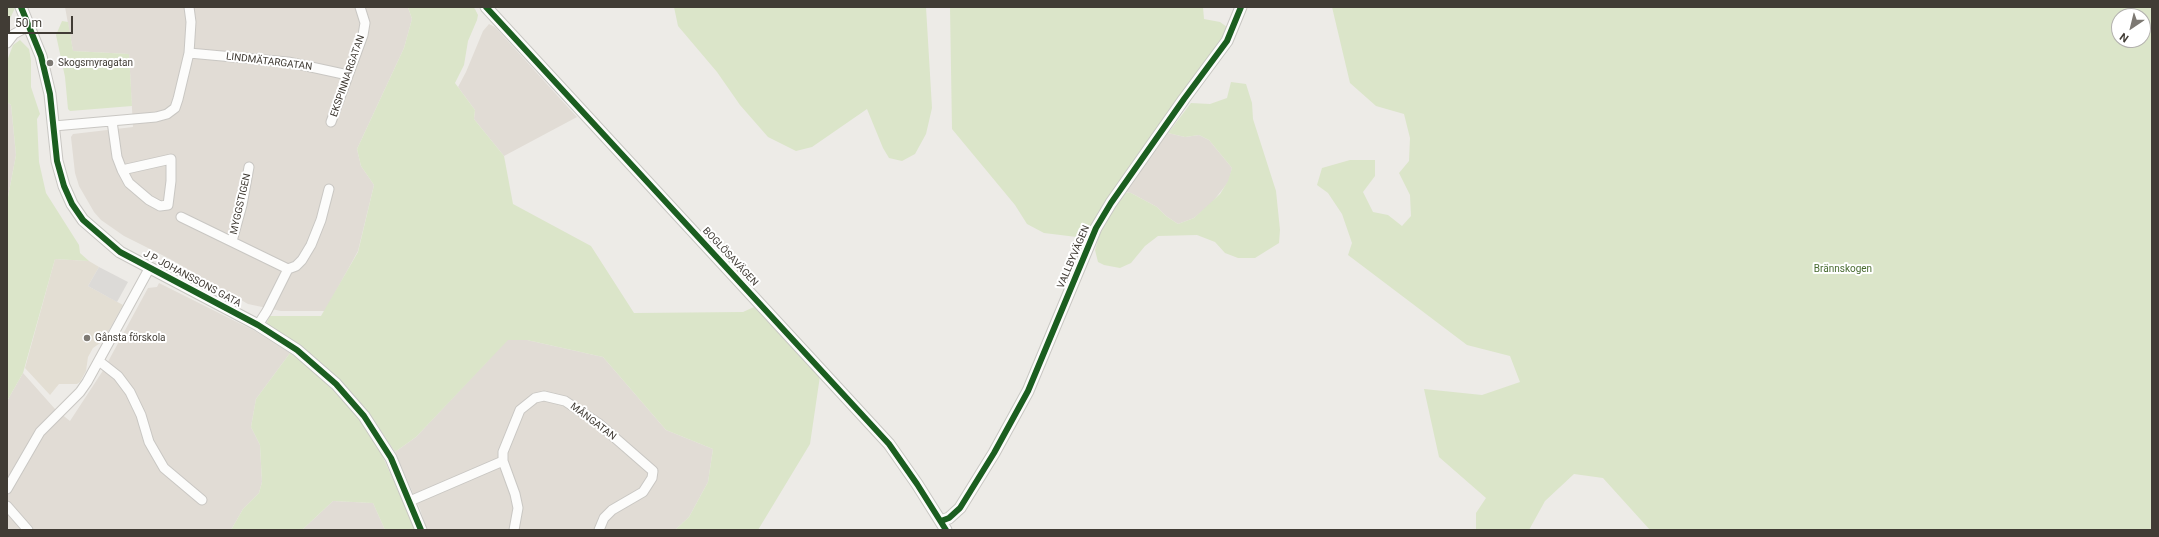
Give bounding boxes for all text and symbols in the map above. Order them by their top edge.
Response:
scale bar [10,8,75,34]
north arrow [2111,8,2151,48]
text: 50 m [15,16,42,30]
text: N [2118,30,2131,45]
street label: EKSPINNARGATAN [328,33,368,119]
street label: LINDMÄTARGATAN [225,51,313,73]
place label: Skogsmyragatan [58,57,133,69]
marker: Skogsmyragatan [45,58,55,68]
street label: MYGGSTIGEN [228,172,254,236]
street label: VALLBYVÄGEN [1055,224,1093,290]
street label: BOGLÖSAVÄGEN [700,225,760,289]
street label: J P JOHANSSONS GATA [141,248,243,310]
park label: Brännskogen [1814,263,1872,275]
place label: Gånsta förskola [95,332,165,344]
marker: Gånsta förskola [82,333,92,343]
street label: MÅNGATAN [568,401,618,443]

